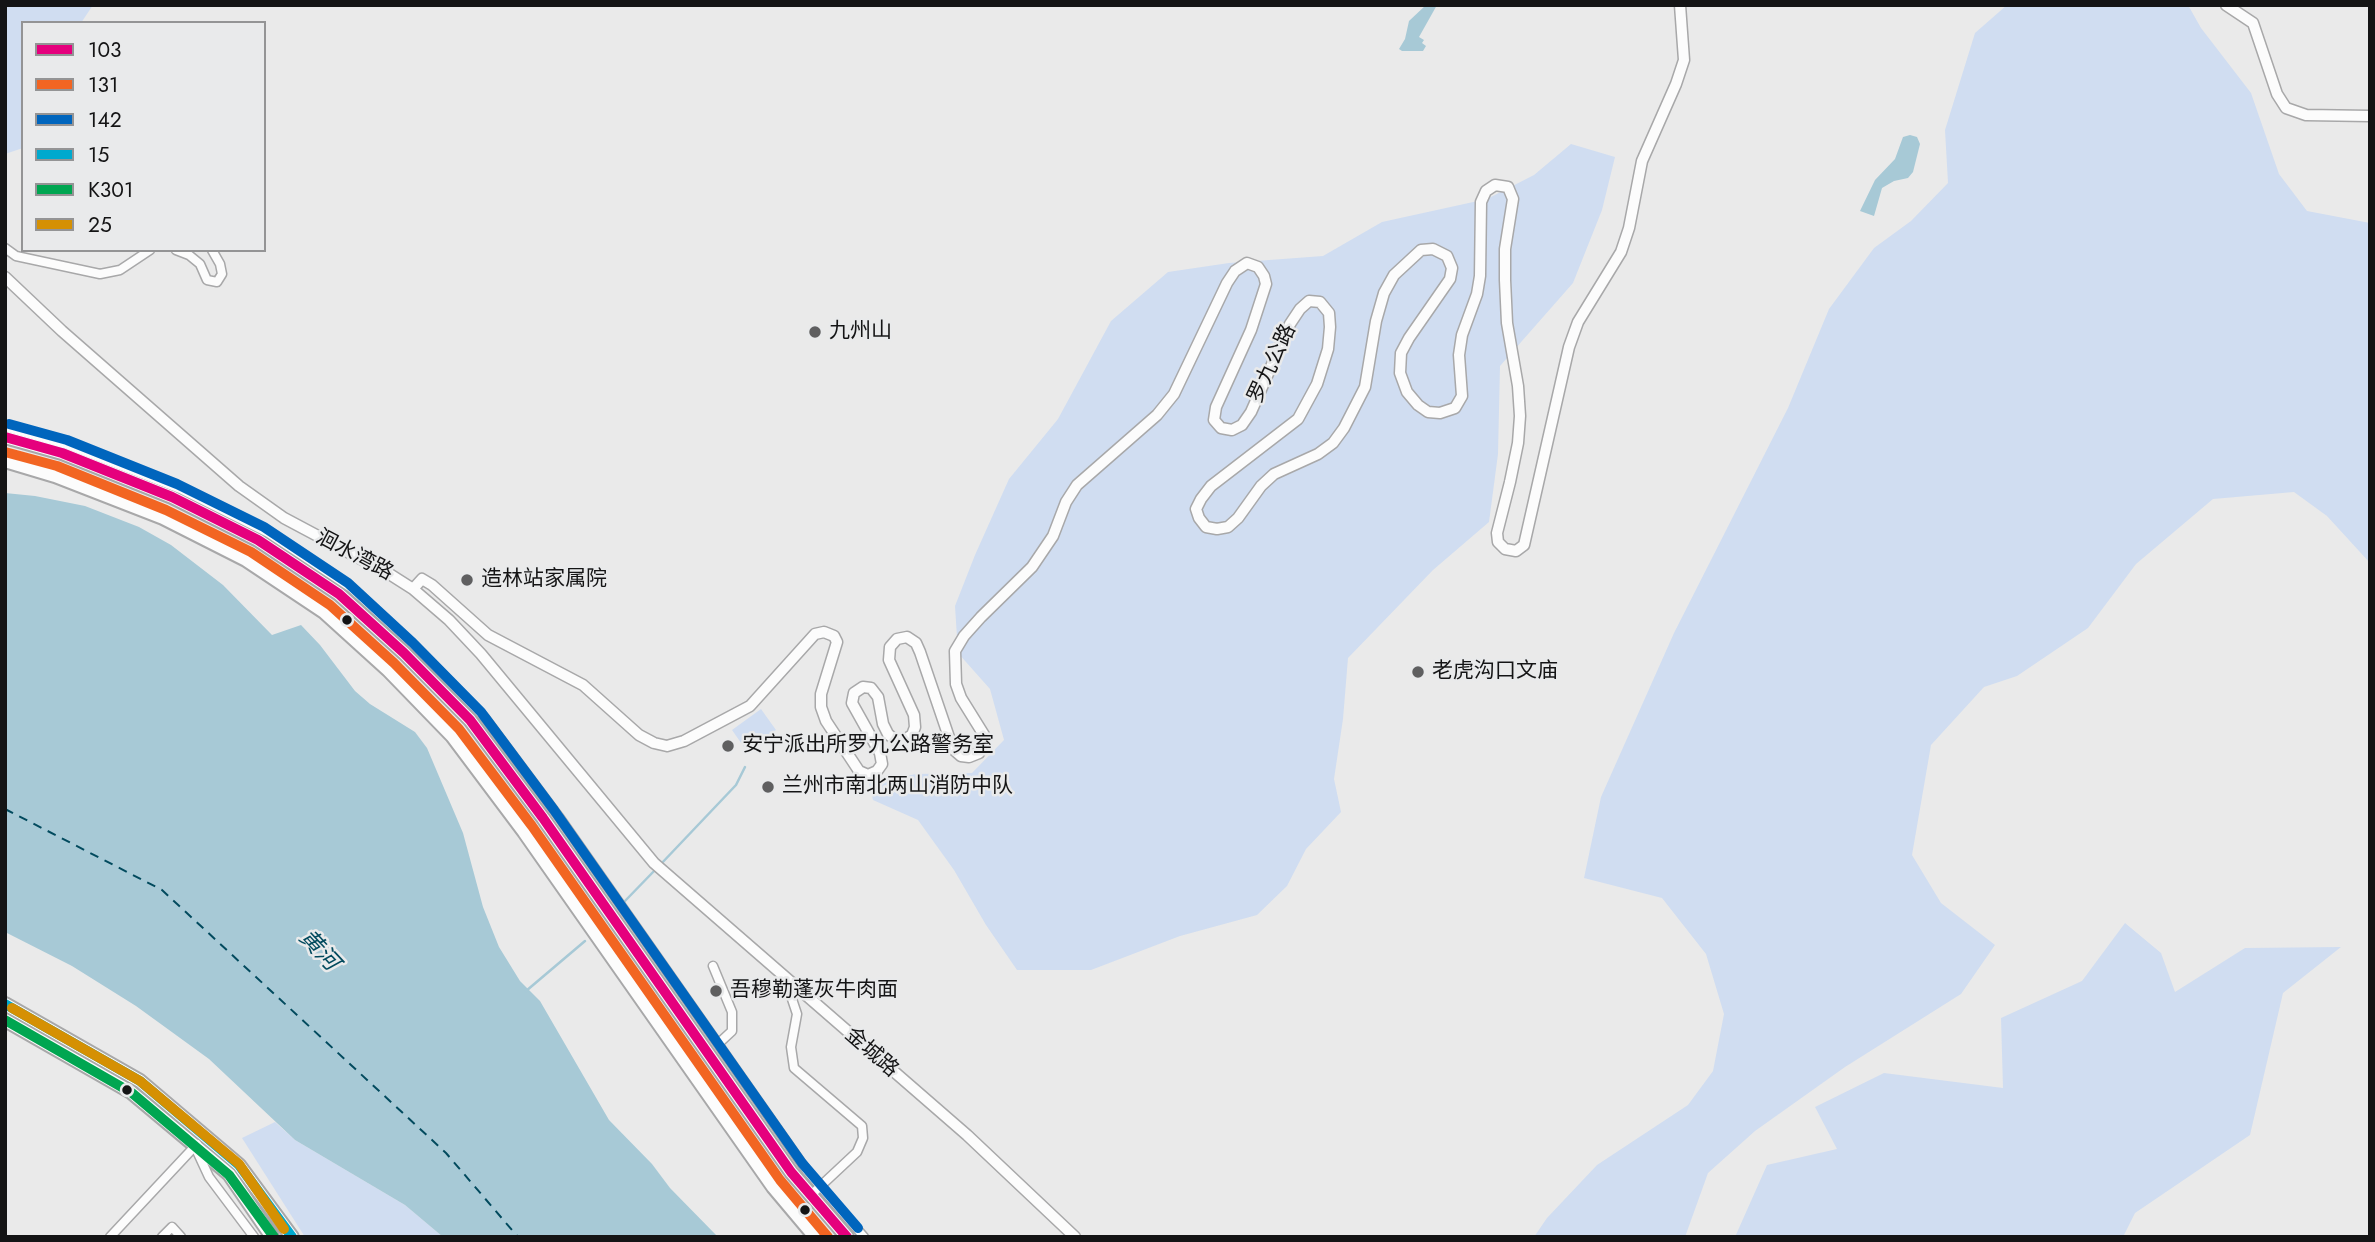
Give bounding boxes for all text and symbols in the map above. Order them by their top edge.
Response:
legend [21,21,266,252]
text: 103 [88,35,122,65]
text: 131 [88,70,118,100]
text: 142 [88,105,122,135]
text: 15 [88,140,109,170]
text: K301 [88,175,133,205]
text: 25 [88,210,112,240]
place label: 九州山 [829,319,892,345]
street label: 罗九公路 [1244,321,1302,407]
marker: 九州山 [807,324,823,340]
street label: 洄水湾路 [311,525,397,587]
place label: 造林站家属院 [481,567,607,593]
marker: 造林站家属院 [459,572,475,588]
unlabelled marker [340,613,354,627]
place label: 老虎沟口文庙 [1432,659,1558,685]
marker: 老虎沟口文庙 [1410,664,1426,680]
place label: 安宁派出所罗九公路警务室 [742,733,994,759]
marker: 安宁派出所罗九公路警务室 [720,738,736,754]
place label: 兰州市南北两山消防中队 [782,774,1013,800]
marker: 兰州市南北两山消防中队 [760,779,776,795]
water label: 黄河 [292,925,344,977]
place label: 吾穆勒蓬灰牛肉面 [730,978,898,1004]
marker: 吾穆勒蓬灰牛肉面 [708,983,724,999]
street label: 金城路 [839,1023,903,1083]
unlabelled marker [120,1083,134,1097]
unlabelled marker [798,1203,812,1217]

